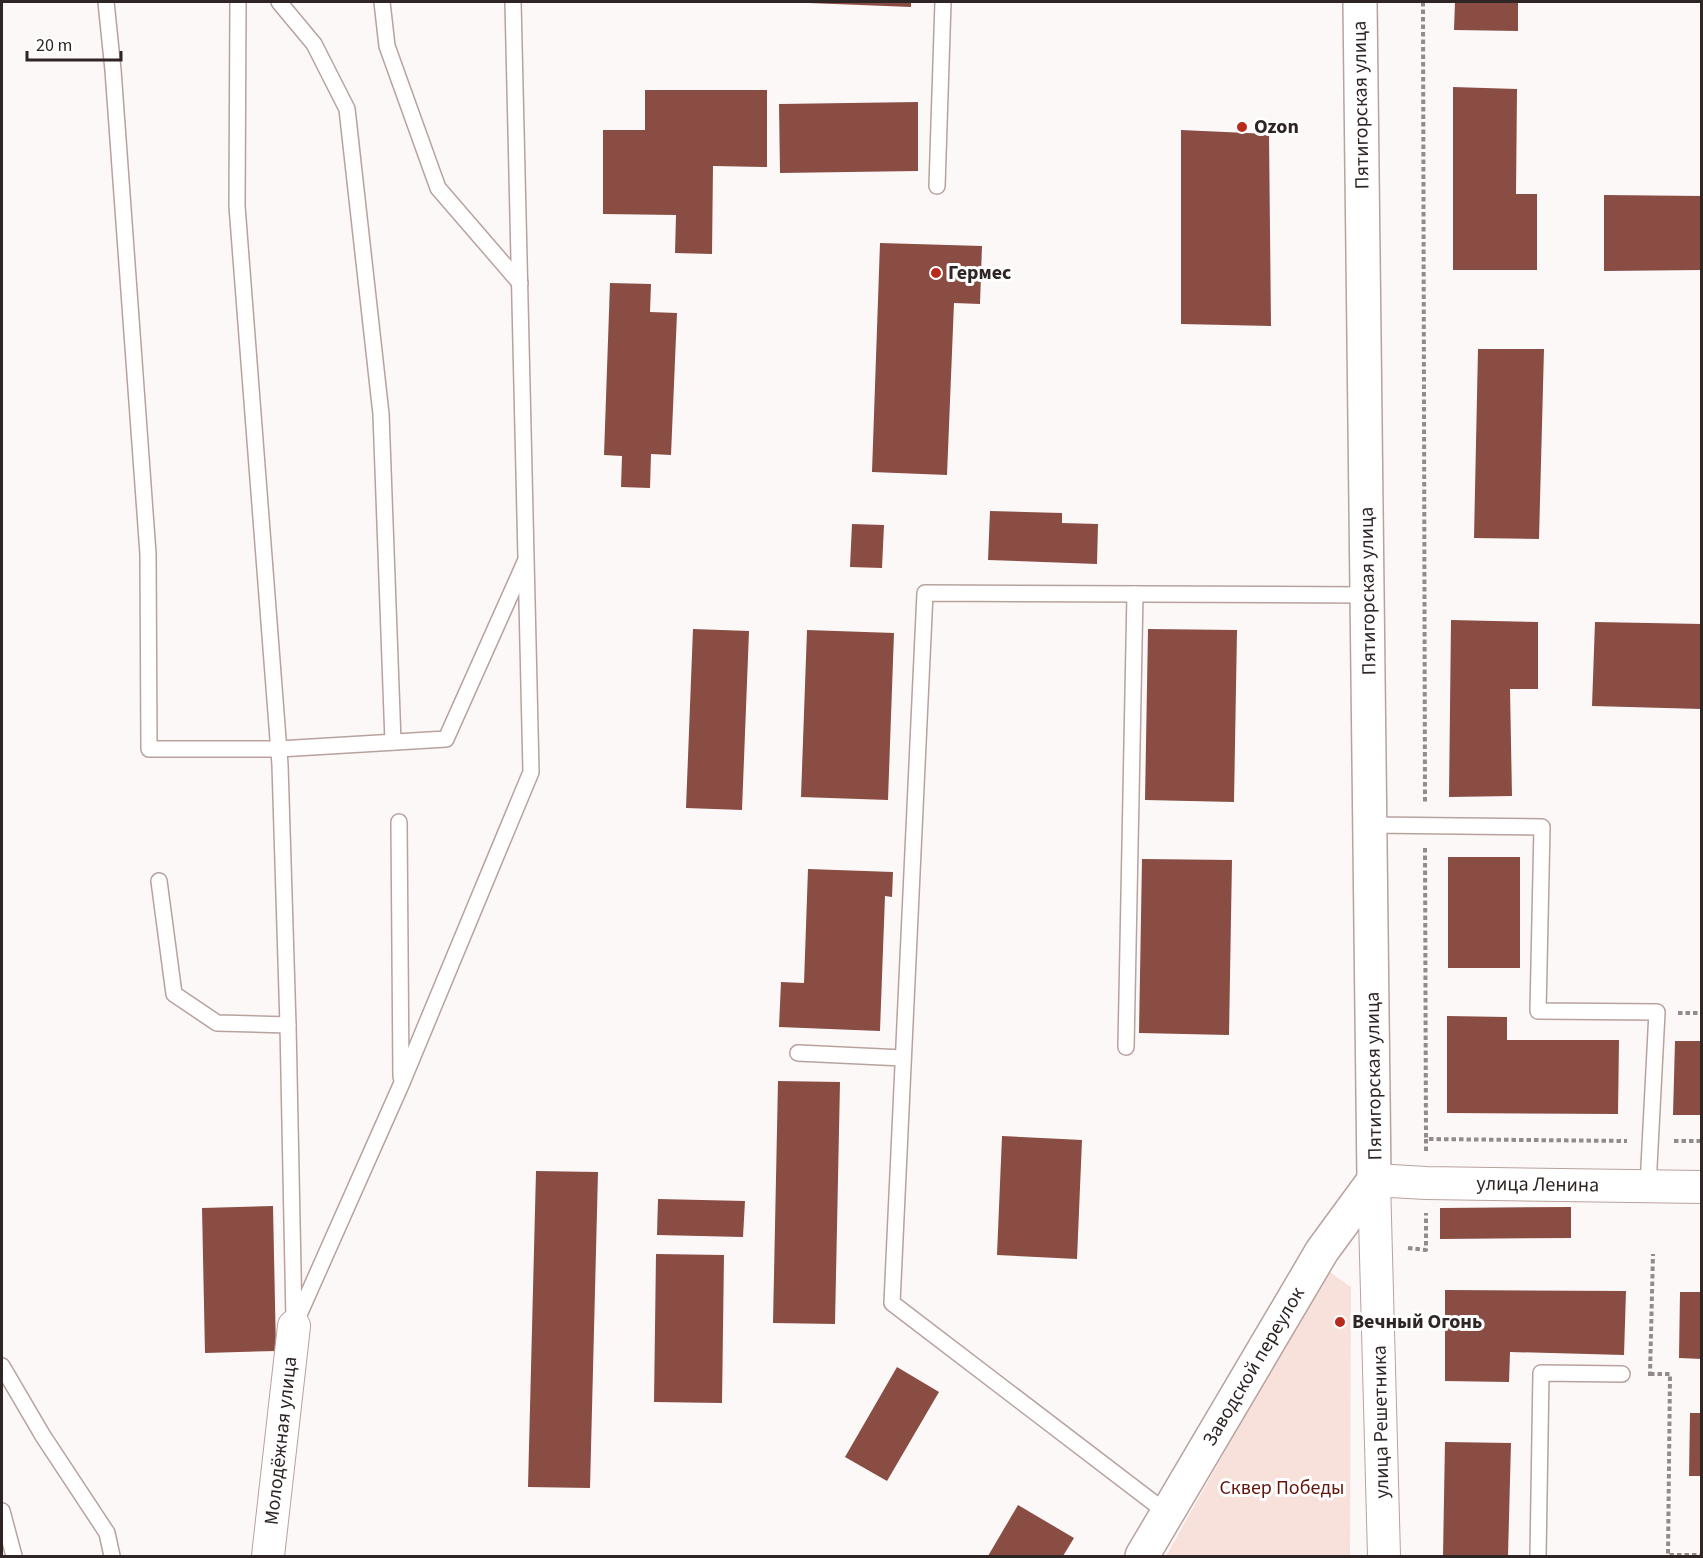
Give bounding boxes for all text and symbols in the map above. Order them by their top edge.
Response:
street label: Пятигорская улица [1346,20,1376,190]
scale bar [27,24,122,62]
text: 20 m [36,33,72,58]
place label: Ozon [1254,113,1299,141]
marker: Ozon [1235,120,1249,134]
place label: Гермес [948,259,1011,287]
marker: Гермес [929,266,943,280]
street label: Пятигорская улица [1353,506,1383,676]
street label: Пятигорская улица [1359,991,1389,1161]
street label: улица Ленина [1476,1170,1599,1200]
street label: Заводской переулок [1196,1282,1312,1451]
place label: Вечный Огонь [1352,1308,1482,1336]
marker: Вечный Огонь [1333,1315,1347,1329]
street label: улица Решетника [1366,1345,1396,1499]
street label: Молодёжная улица [258,1355,304,1526]
park label: Сквер Победы [1219,1474,1345,1502]

